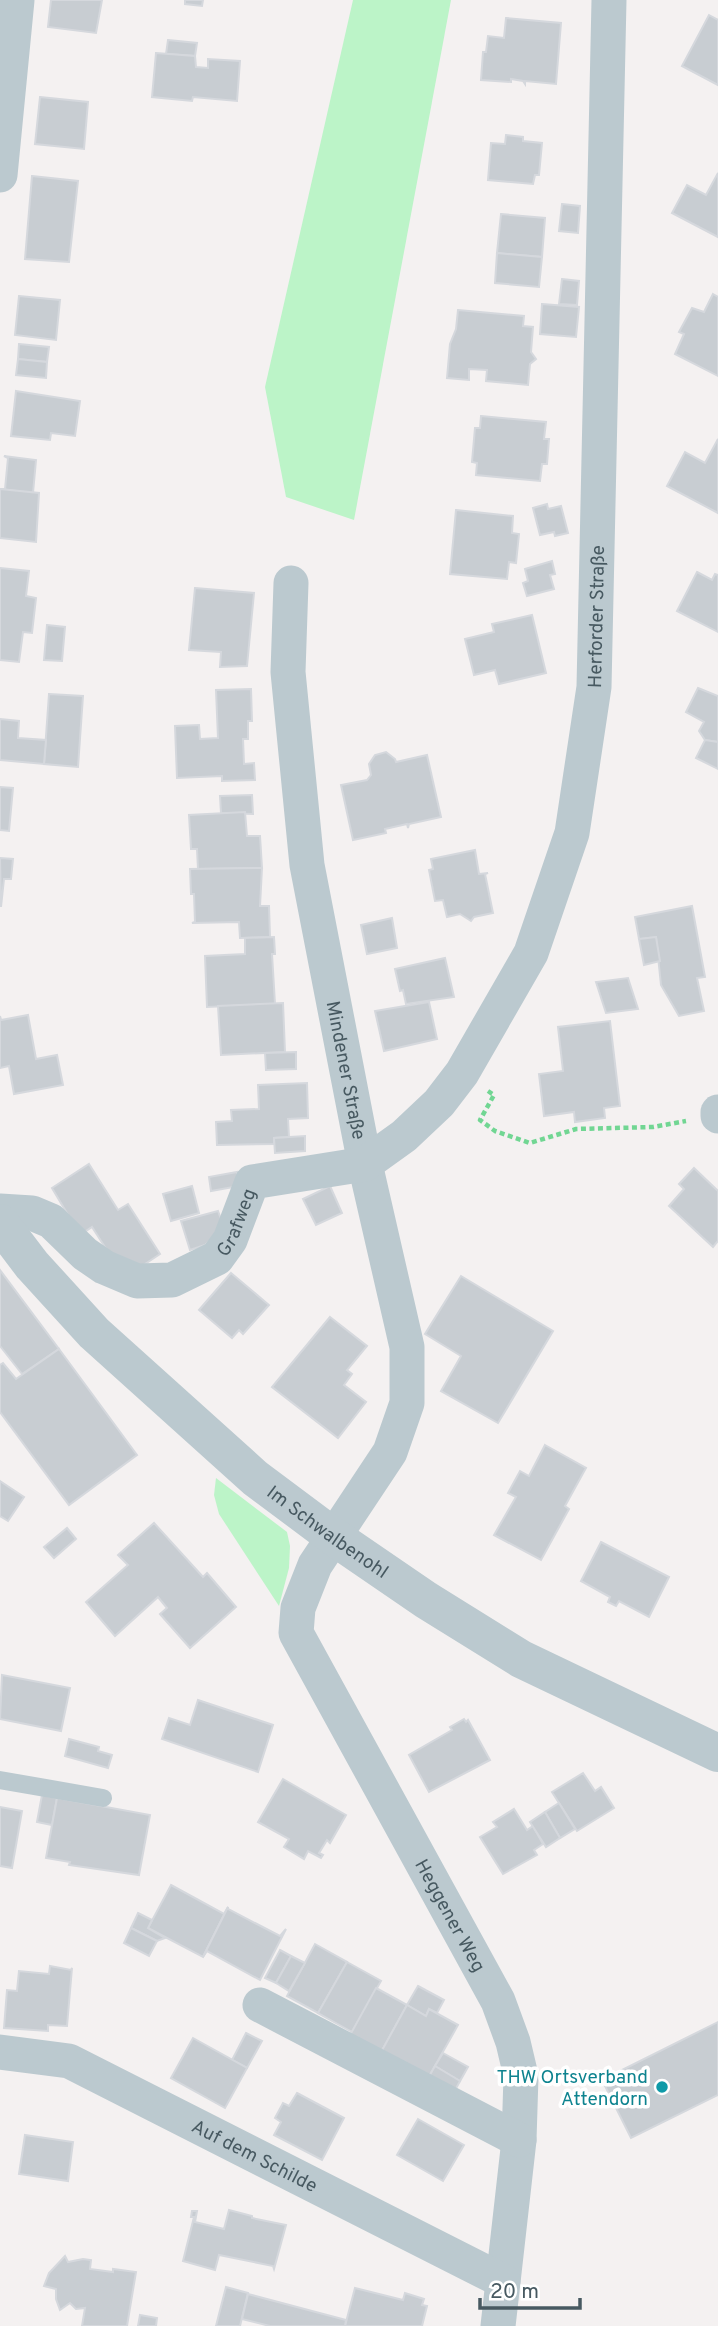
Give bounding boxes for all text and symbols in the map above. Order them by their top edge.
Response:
street label: Herforder Straße [584,545,611,688]
street label: Mindener Straße [320,999,370,1142]
street label: Grafweg [212,1185,262,1262]
street label: Im Schwalbenohl [261,1481,392,1585]
street label: Heggener Weg [408,1855,490,1977]
place label: THW Ortsverband Attendorn [496,2066,648,2112]
marker: THW Ortsverband Attendorn [654,2079,670,2095]
street label: Auf dem Schilde [187,2115,321,2199]
scale bar [480,2266,580,2310]
text: 20 m [490,2279,539,2306]

